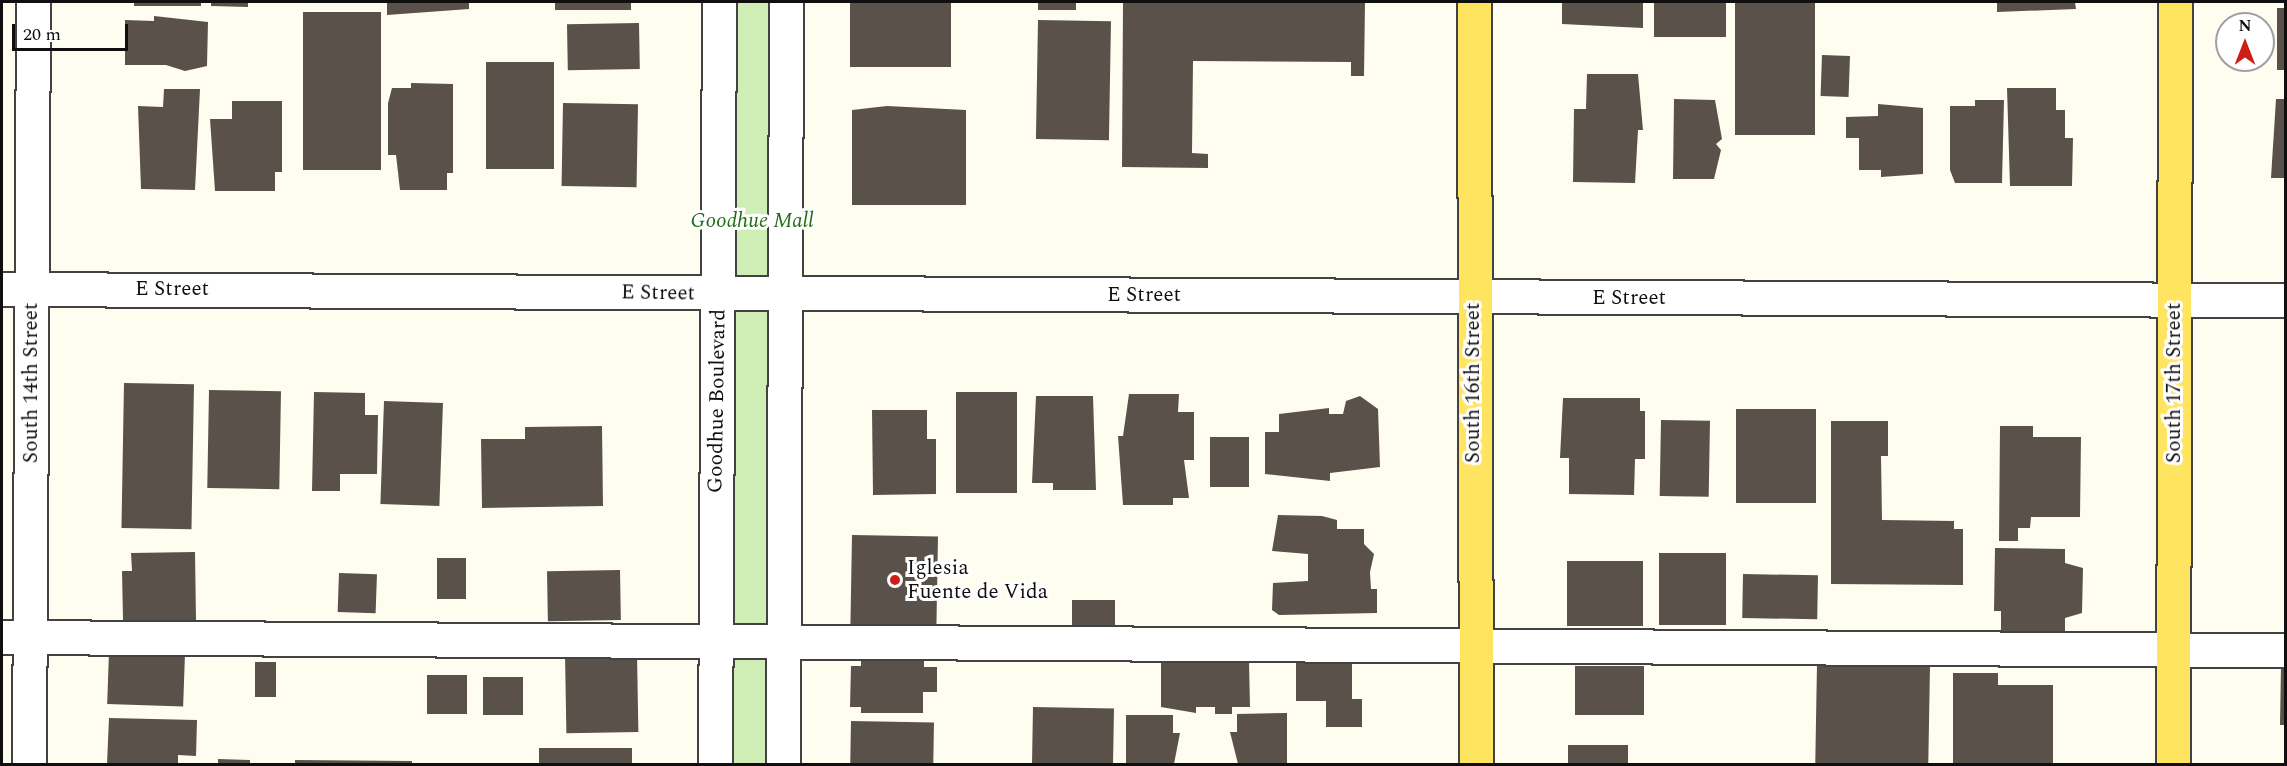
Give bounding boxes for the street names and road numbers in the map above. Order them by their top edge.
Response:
street label: E Street [135,276,209,302]
street label: E Street [621,280,695,306]
street label: E Street [1107,282,1181,308]
street label: E Street [1592,285,1666,311]
street label: South 14th Street [18,303,44,463]
street label: South 16th Street [1460,303,1486,463]
street label: South 17th Street [2161,303,2187,463]
street label: Goodhue Boulevard [703,309,731,493]

